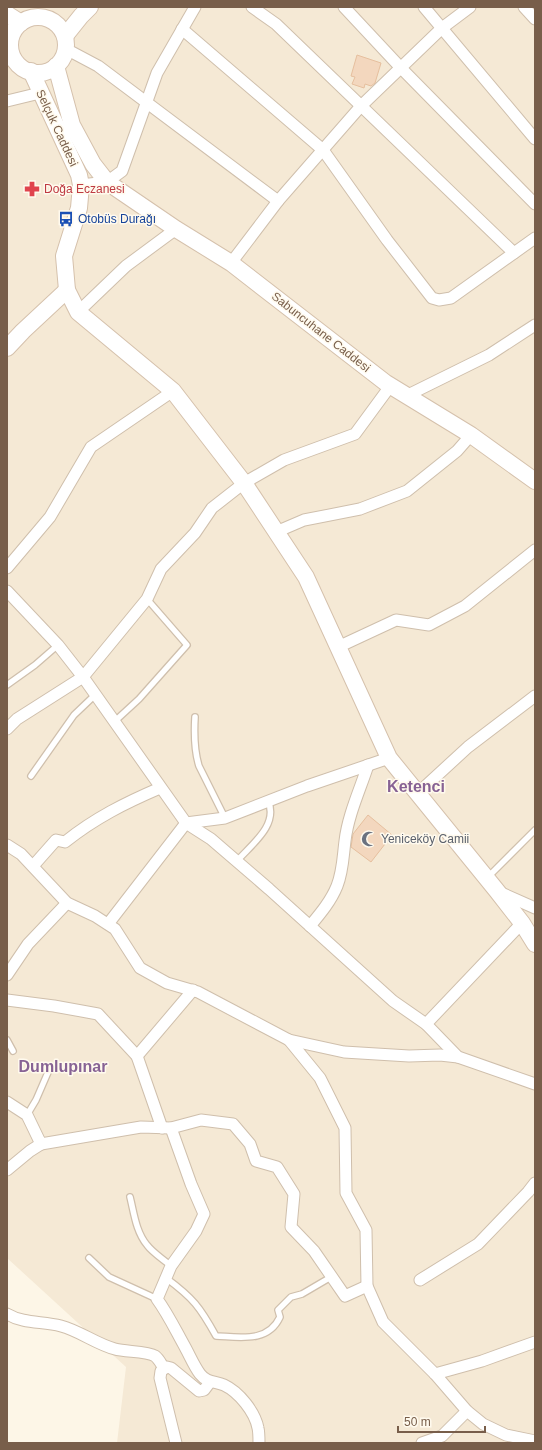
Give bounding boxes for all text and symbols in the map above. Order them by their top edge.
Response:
street label: Selçuk Caddesi [33,87,81,169]
pharmacy icon: Doğa Eczanesi [23,180,41,198]
place label: Doğa Eczanesi [44,182,125,196]
bus stop icon: Otobüs Durağı [57,210,75,228]
place label: Otobüs Durağı [78,212,156,226]
street label: Sabuncuhane Caddesi [269,289,373,375]
district label: Ketenci [387,778,445,795]
mosque icon: Yeniceköy Camii [360,830,378,848]
place label: Yeniceköy Camii [381,832,469,846]
district label: Dumlupınar [19,1058,107,1075]
scale bar [398,1408,485,1434]
text: 50 m [404,1415,431,1429]

